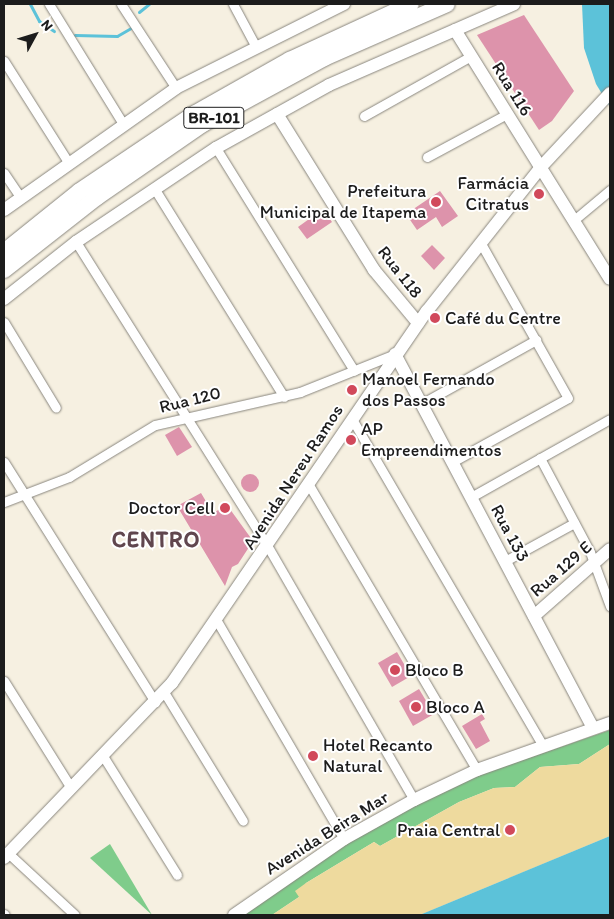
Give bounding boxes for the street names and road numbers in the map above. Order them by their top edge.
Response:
street label: Rua 116 [487,58,537,120]
road number: BR-101 [183,105,245,132]
street label: Rua 118 [373,242,427,302]
street label: Rua 120 [157,382,223,418]
street label: Avenida Nereu Ramos [238,400,348,554]
street label: Rua 133 [486,501,534,565]
street label: Rua 129 E [526,536,596,602]
street label: Avenida Beira Mar [261,786,393,880]

